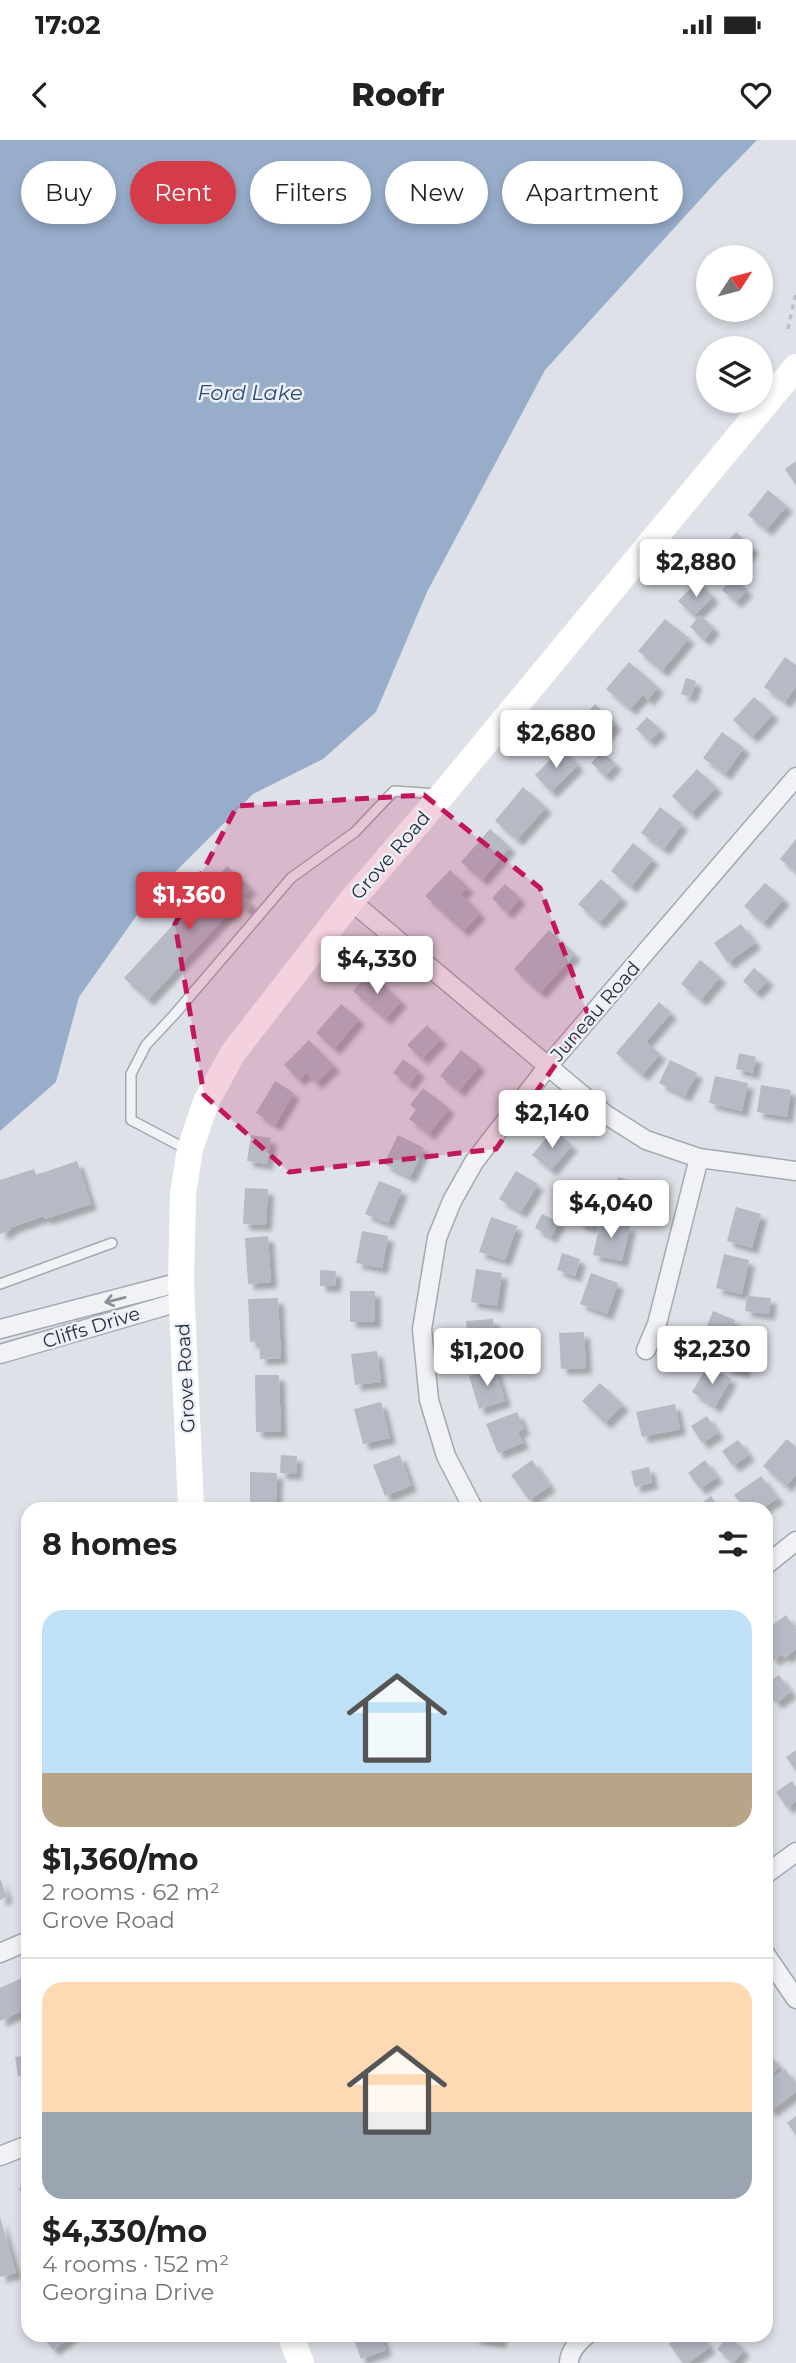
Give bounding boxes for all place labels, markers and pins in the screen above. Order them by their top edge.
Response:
pin: $2,880 [639,540,753,599]
pin: $2,680 [499,710,613,770]
pin: $1,360 [132,872,246,932]
pin: $4,330 [320,936,434,996]
pin: $2,140 [495,1090,609,1150]
pin: $4,040 [554,1180,668,1240]
pin: $2,230 [655,1326,769,1386]
pin: $1,200 [430,1328,544,1388]

